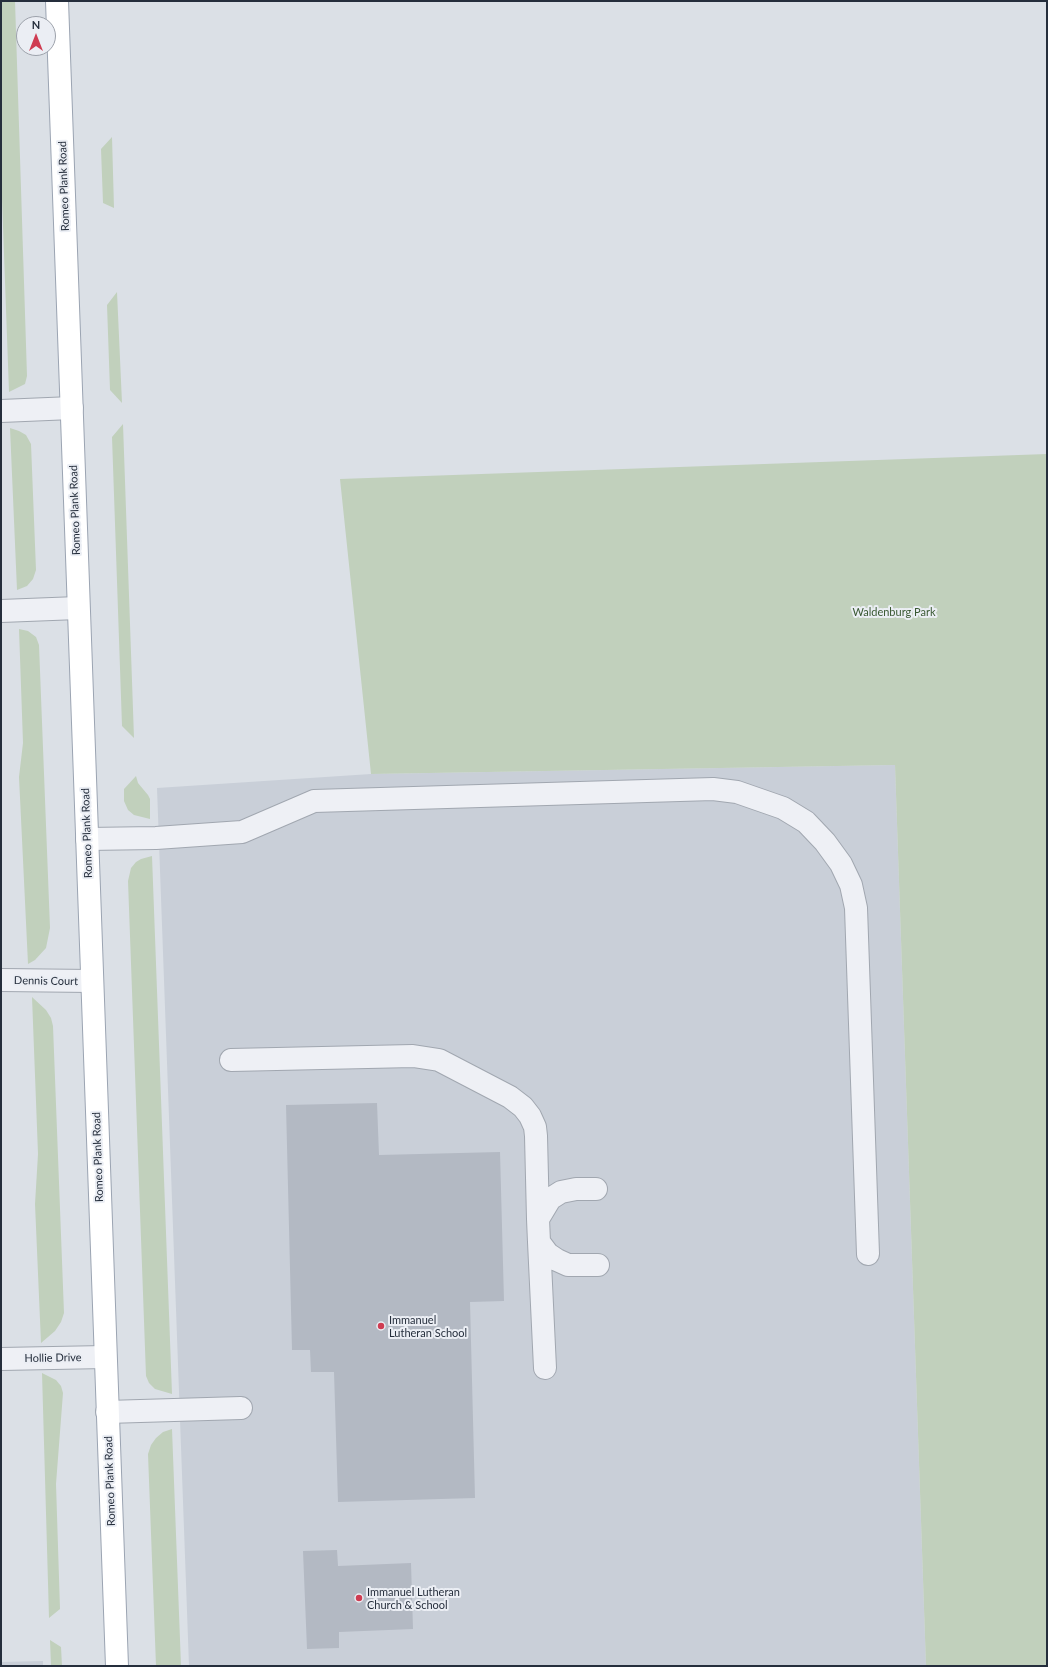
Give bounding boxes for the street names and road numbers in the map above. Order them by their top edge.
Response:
street label: Romeo Plank Road [56,141,72,231]
street label: Romeo Plank Road [67,465,83,555]
street label: Romeo Plank Road [79,788,95,878]
street label: Dennis Court [14,974,78,988]
street label: Romeo Plank Road [90,1112,106,1202]
street label: Hollie Drive [24,1351,82,1365]
street label: Romeo Plank Road [102,1436,118,1526]

